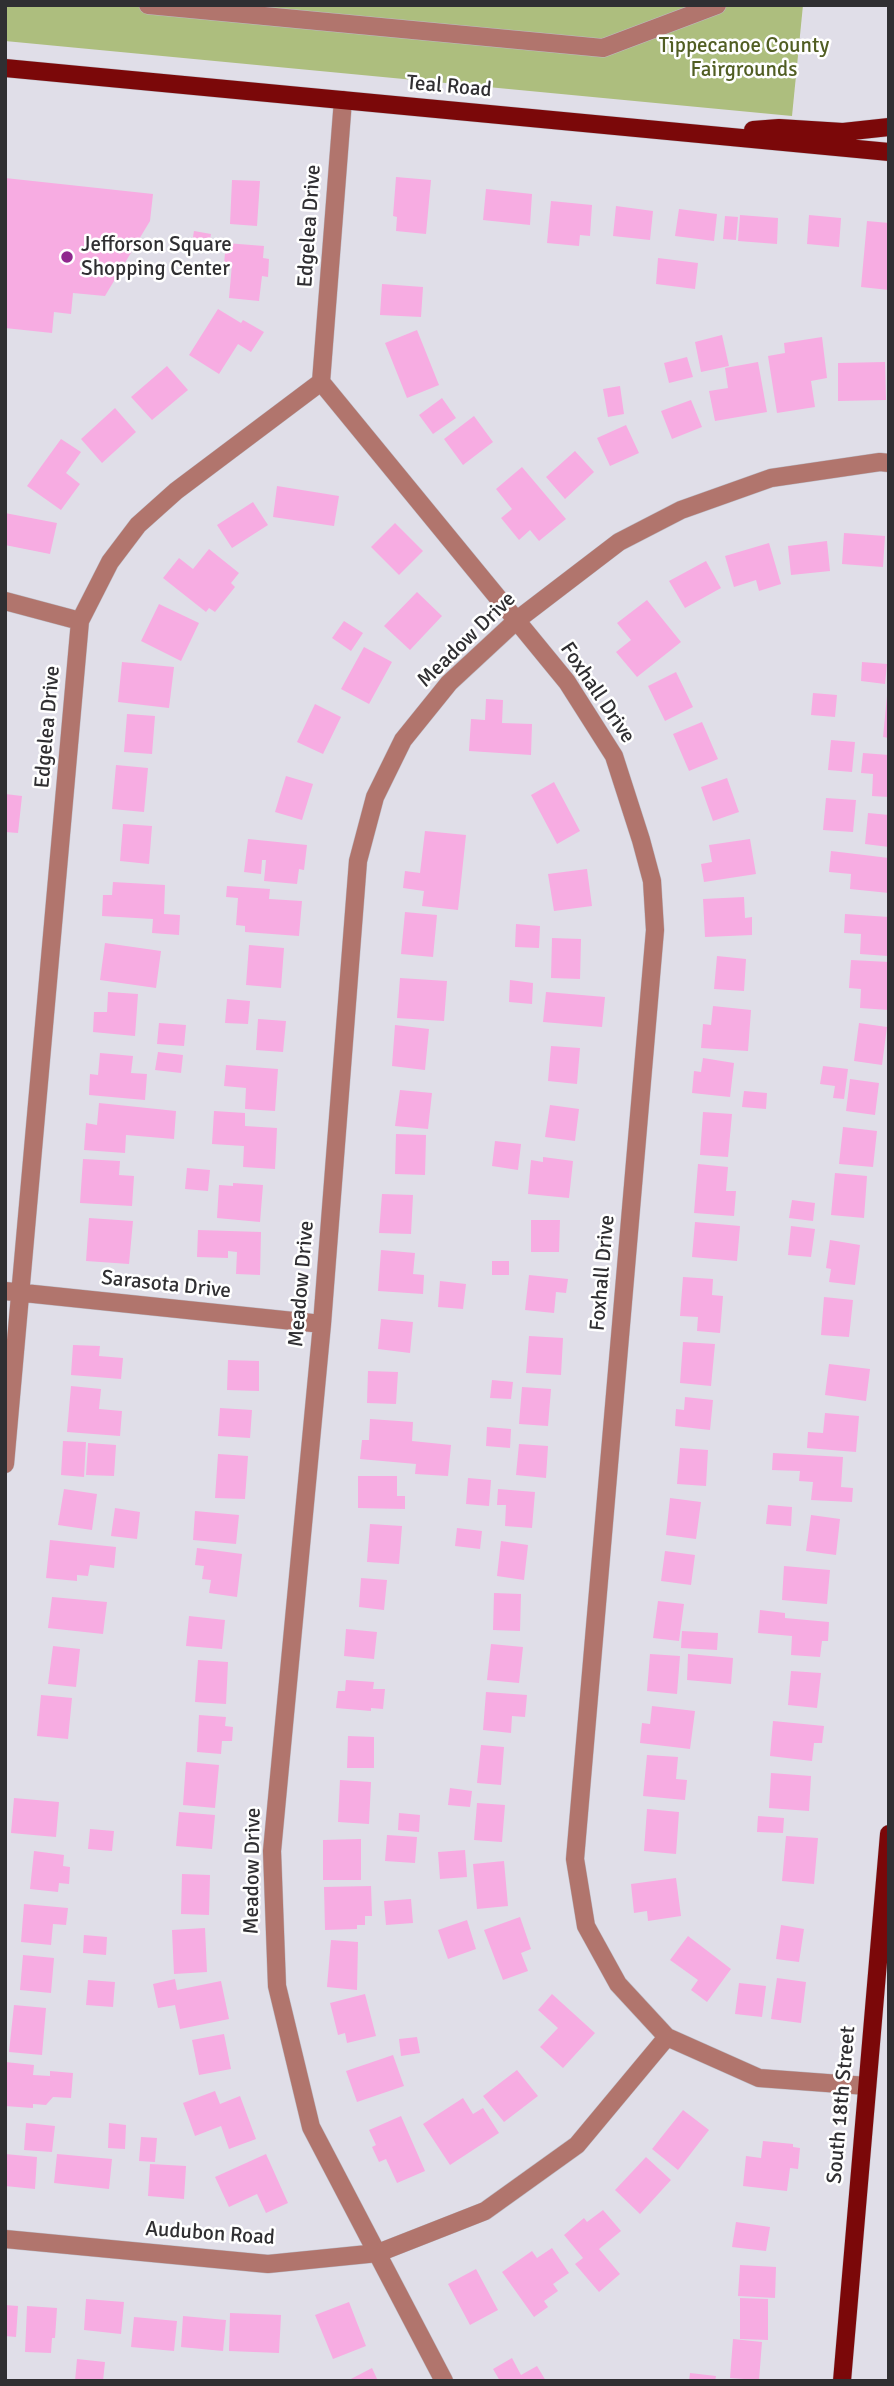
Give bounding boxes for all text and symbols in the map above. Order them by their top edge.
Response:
park label: Tippecanoe County Fairgrounds [659,33,829,83]
street label: Teal Road [405,71,493,103]
street label: Edgelea Drive [293,164,327,288]
place label: Jefforson Square Shopping Center [81,232,232,282]
marker: Jefforson Square Shopping Center [59,249,75,265]
street label: Meadow Drive [413,587,521,693]
street label: Foxhall Drive [554,638,640,748]
street label: Edgelea Drive [30,665,66,789]
street label: Foxhall Drive [585,1214,621,1332]
street label: Meadow Drive [284,1220,320,1348]
street label: Sarasota Drive [100,1266,232,1304]
street label: Meadow Drive [239,1807,267,1935]
street label: South 18th Street [823,2025,861,2185]
street label: Audubon Road [144,2217,276,2251]

